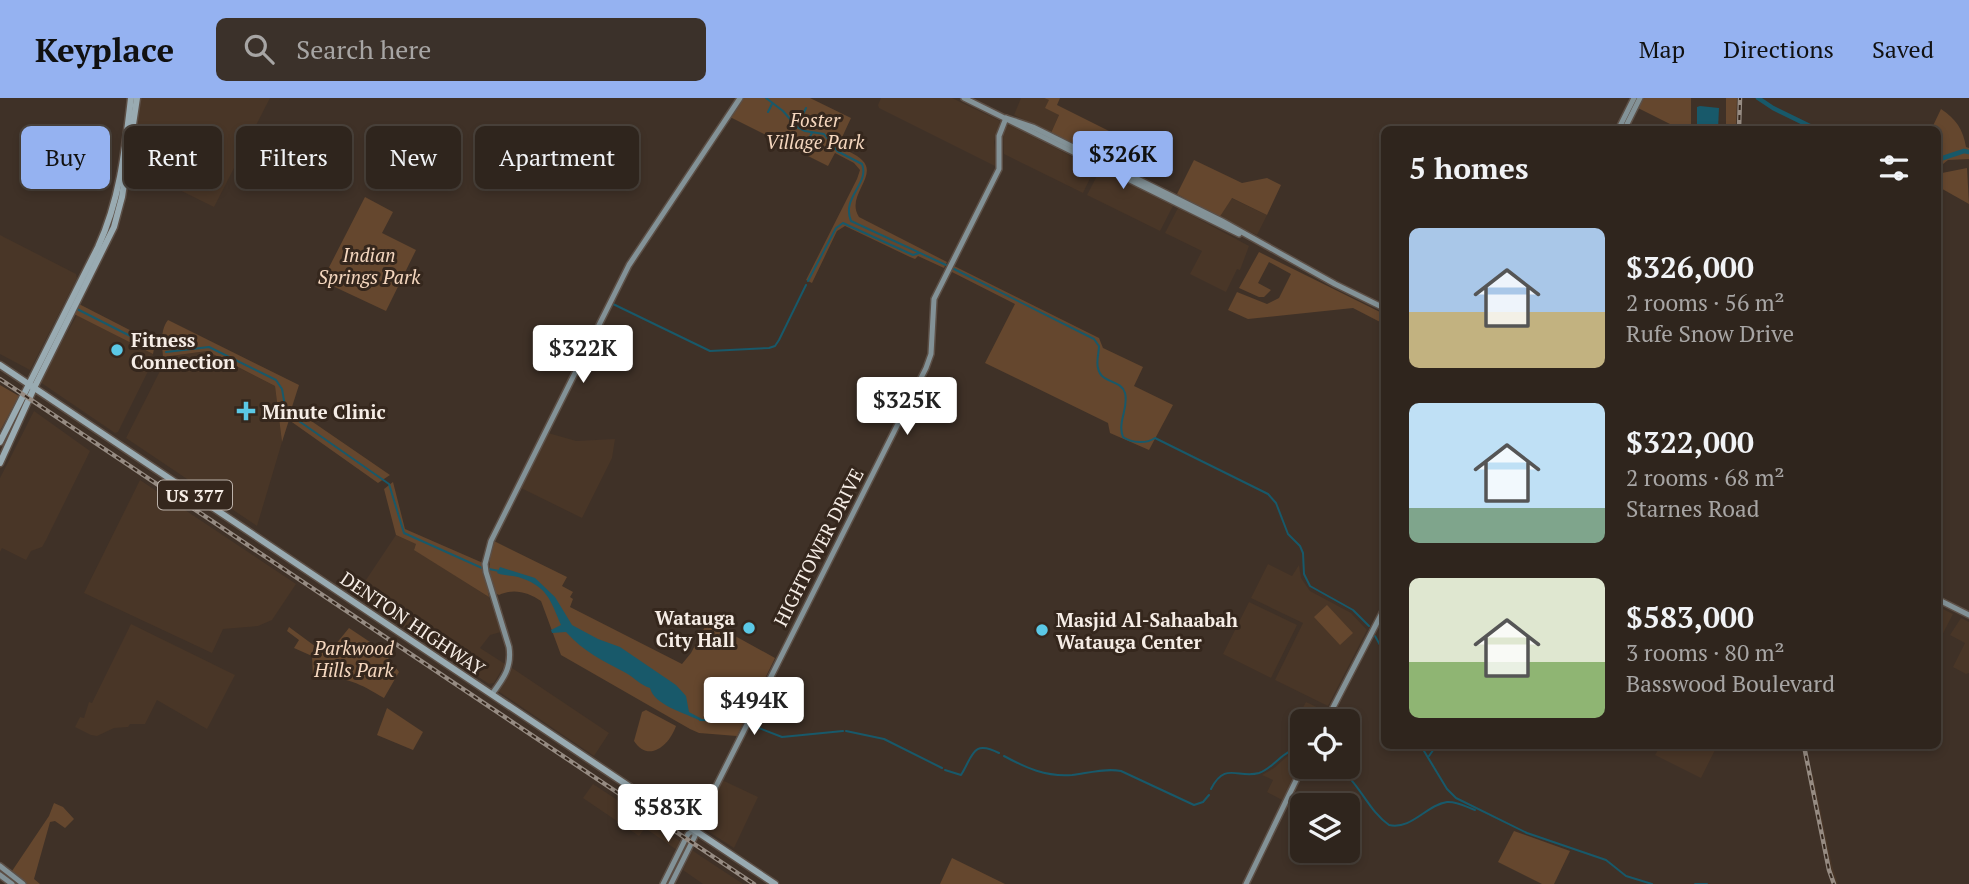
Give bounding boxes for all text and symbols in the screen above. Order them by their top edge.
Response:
search box [216,18,706,81]
text: Keyplace [35,28,174,71]
icon: search [240,30,278,68]
text: Search here [296,32,431,66]
text: Map [1639,33,1685,65]
text: Directions [1723,33,1834,65]
text: Saved [1872,33,1934,65]
park label: Foster Village Park [766,107,865,154]
chip: Buy [21,126,110,189]
chip: Rent [124,126,222,189]
chip: Filters [236,126,352,189]
chip: New [366,126,461,189]
chip: Apartment [475,126,639,189]
pin: $326K [1074,132,1172,191]
text: $326K [1089,138,1157,169]
text: 5 homes [1409,148,1528,188]
icon: filters [1875,149,1913,187]
park label: Indian Springs Park [318,242,421,289]
text: $326,000 [1626,247,1754,287]
icon: home [1465,256,1549,340]
text: 2 rooms · 56 m² [1626,287,1785,318]
text: Rufe Snow Drive [1626,318,1794,349]
pin: $322K [534,326,632,385]
place label: Fitness Connection [131,327,236,374]
text: $322K [549,332,617,363]
marker: Fitness Connection [109,342,125,358]
pin: $325K [858,378,956,437]
text: $325K [873,384,941,415]
place label: Minute Clinic [262,399,386,424]
marker: Minute Clinic [236,401,256,421]
text: $322,000 [1626,422,1754,462]
icon: home [1465,431,1549,515]
text: 2 rooms · 68 m² [1626,462,1785,493]
street label: HIGHTOWER DRIVE [767,464,869,630]
road number: US 377 [158,480,232,510]
text: Starnes Road [1626,493,1759,524]
street label: DENTON HIGHWAY [336,565,491,681]
text: $583,000 [1626,597,1754,637]
place label: Watauga City Hall [655,605,735,652]
icon: home [1465,606,1549,690]
place label: Masjid Al-Sahaabah Watauga Center [1056,607,1238,654]
marker: Watauga City Hall [741,620,757,636]
marker: Masjid Al-Sahaabah Watauga Center [1034,622,1050,638]
park label: Parkwood Hills Park [313,635,395,682]
text: 3 rooms · 80 m² [1626,637,1785,668]
text: Basswood Boulevard [1626,668,1835,699]
pin: $494K [705,678,803,737]
text: $494K [720,684,788,715]
map controls [1290,709,1360,863]
button: locate [1290,709,1360,779]
pin: $583K [619,784,717,844]
text: $583K [634,791,702,822]
button: layers [1290,793,1360,863]

